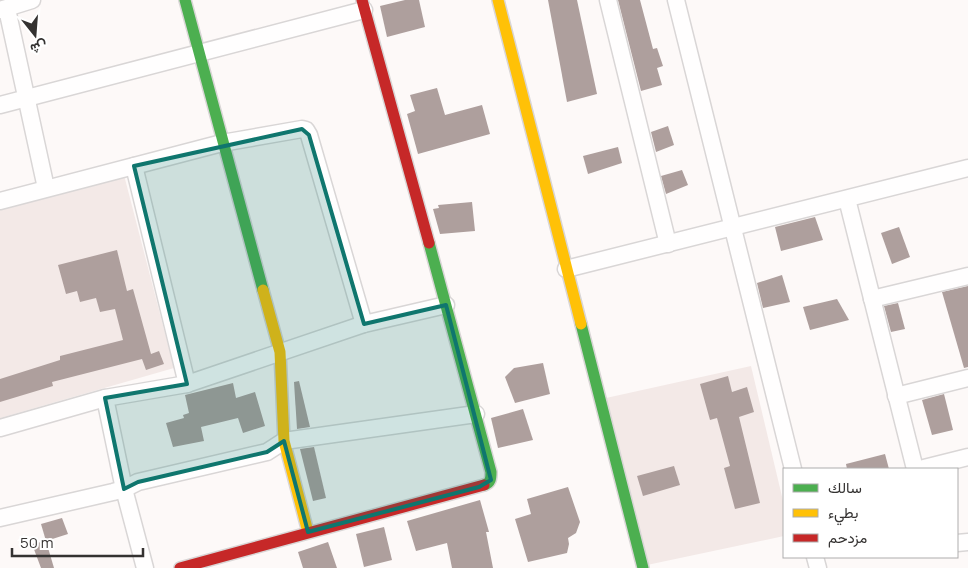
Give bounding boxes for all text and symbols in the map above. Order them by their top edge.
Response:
north arrow [10,10,60,60]
text: ش [28,36,50,60]
legend [783,468,958,558]
text: سالك [828,477,862,498]
text: بطيء [828,502,858,526]
scale bar [12,526,144,558]
text: مزدحم [828,527,867,548]
text: 50 m [20,532,54,553]

